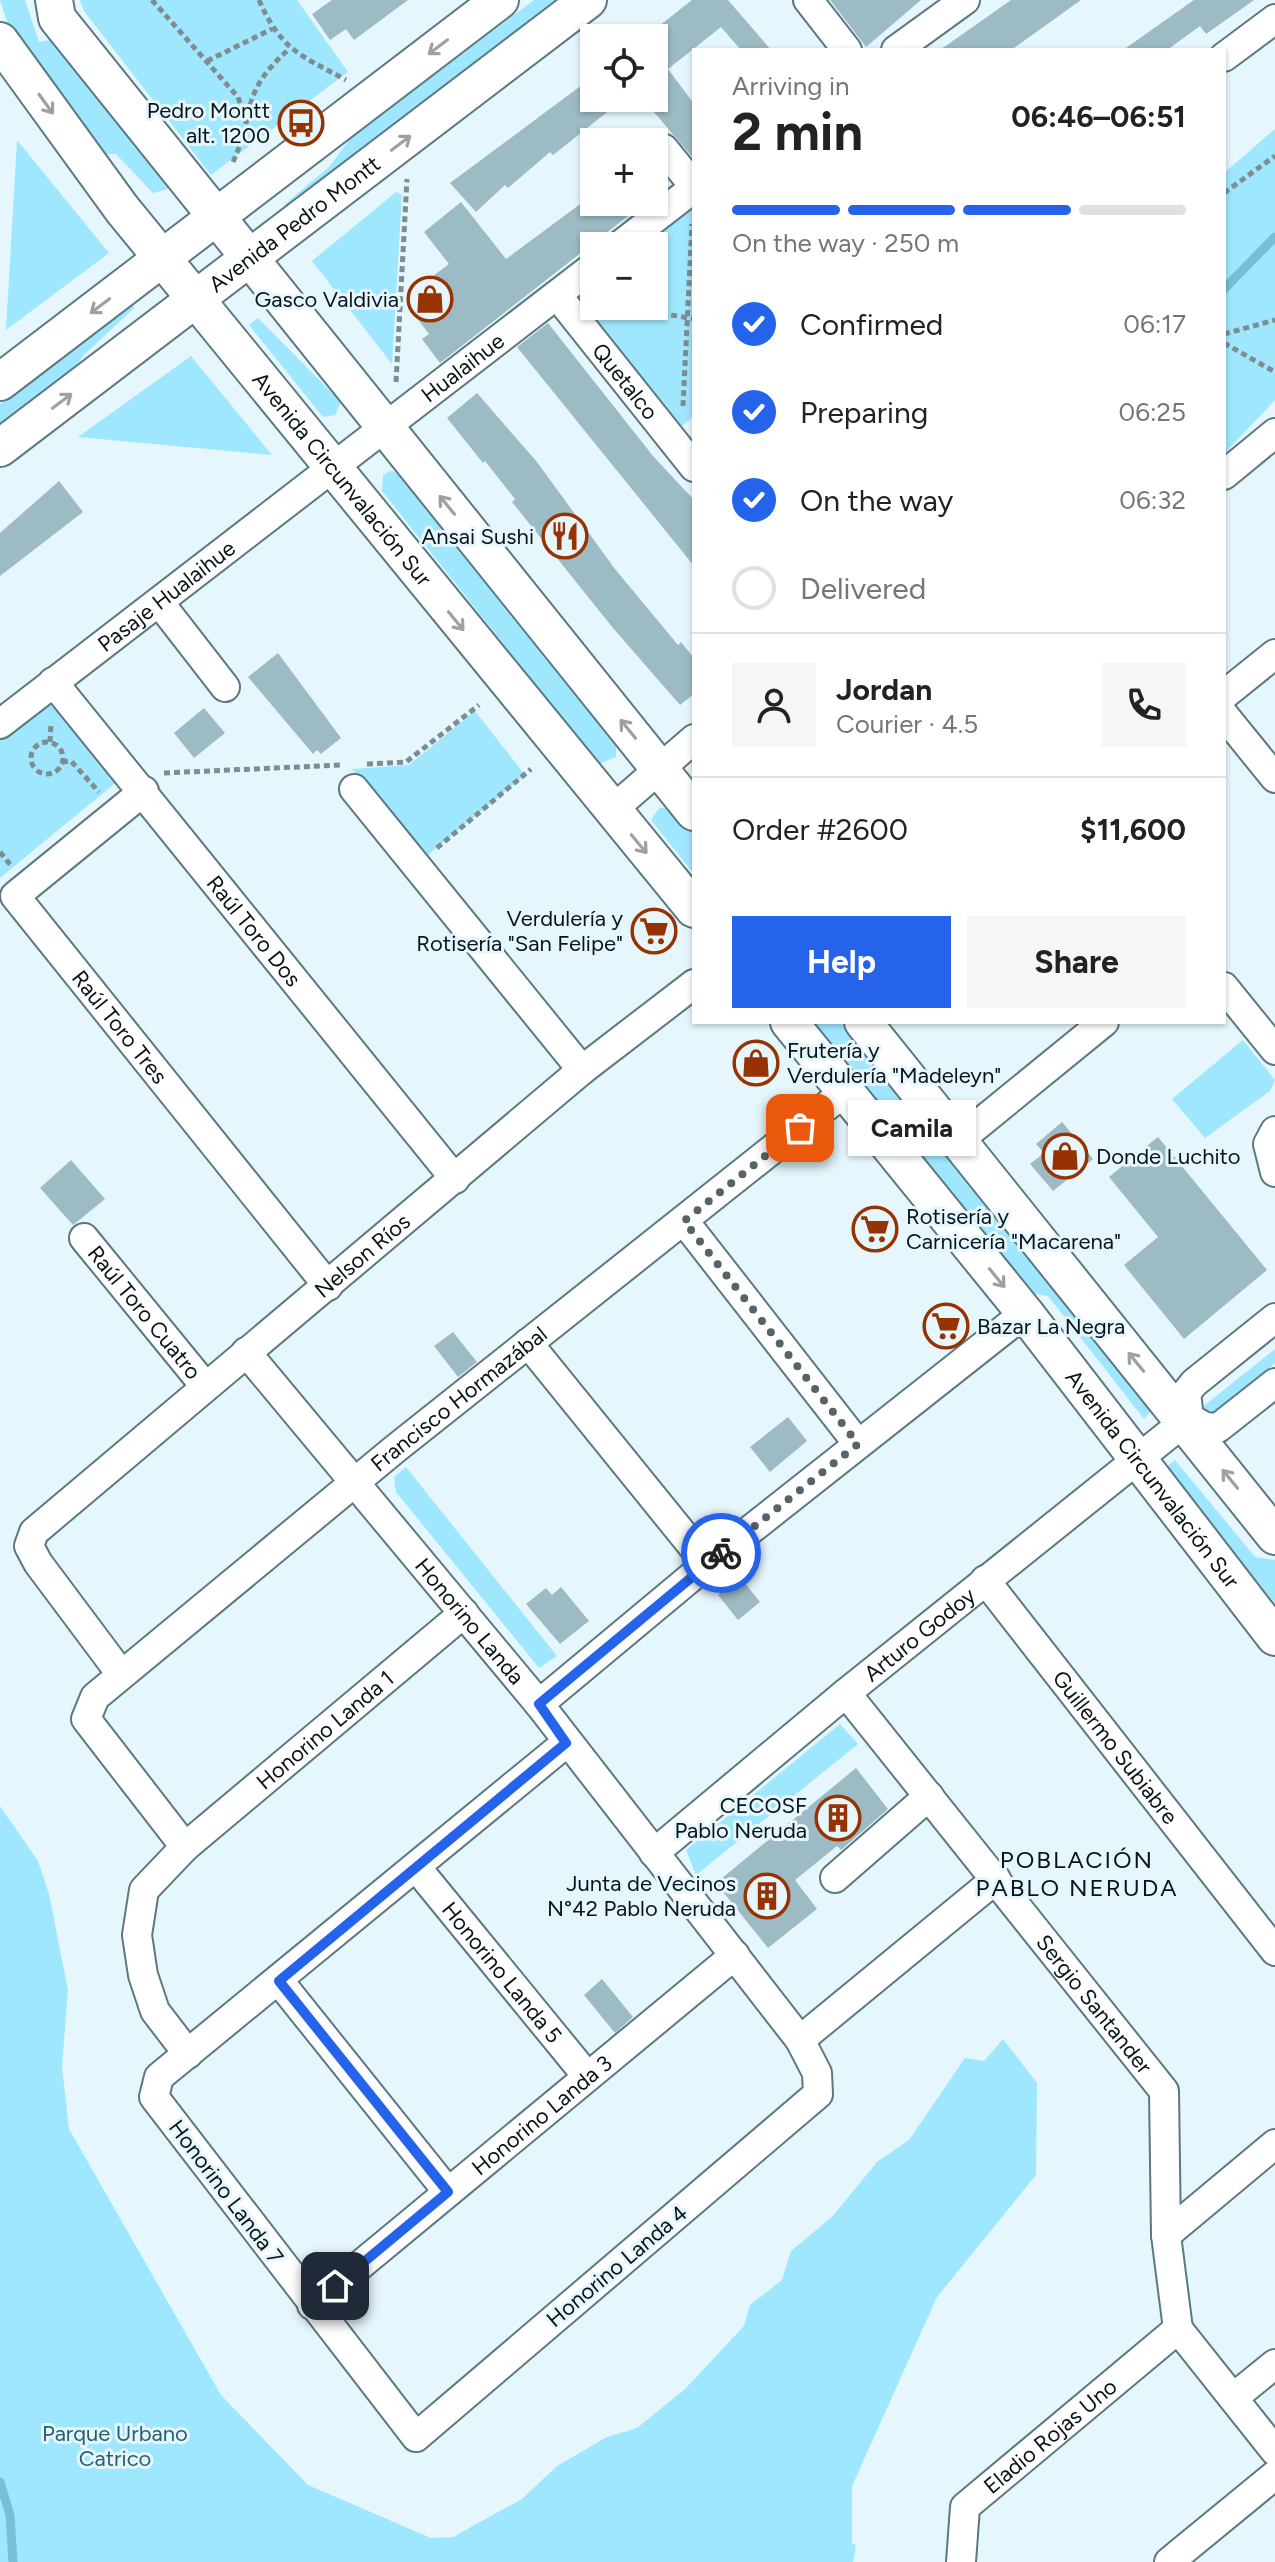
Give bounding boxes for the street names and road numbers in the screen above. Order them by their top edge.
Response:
street label: Avenida Pedro Montt [203,150,385,298]
street label: Hualaihue [416,327,509,408]
street label: Quetalco [587,337,664,425]
street label: Avenida Circunvalación Sur [247,366,438,592]
street label: Pasaje Hualaihue [92,534,240,657]
street label: Raúl Toro Dos [201,870,307,992]
street label: Raúl Toro Tres [66,965,174,1089]
street label: Nelson Ríos [309,1207,415,1303]
street label: Raúl Toro Cuatro [82,1240,207,1385]
street label: Francisco Hormazábal [365,1320,552,1477]
street label: Avenida Circunvalación Sur [1060,1364,1246,1594]
street label: Honorino Landa [409,1552,530,1690]
street label: Arturo Godoy [858,1581,981,1687]
street label: Honorino Landa 1 [251,1664,399,1795]
street label: Guillermo Subiabre [1047,1665,1184,1829]
street label: Honorino Landa 5 [436,1896,568,2048]
street label: Sergio Santander [1031,1929,1159,2079]
street label: Honorino Landa 3 [466,2049,617,2181]
street label: Honorino Landa 7 [163,2115,289,2270]
street label: Honorino Landa 4 [541,2199,693,2333]
street label: Eladio Rojas Uno [978,2373,1122,2499]

